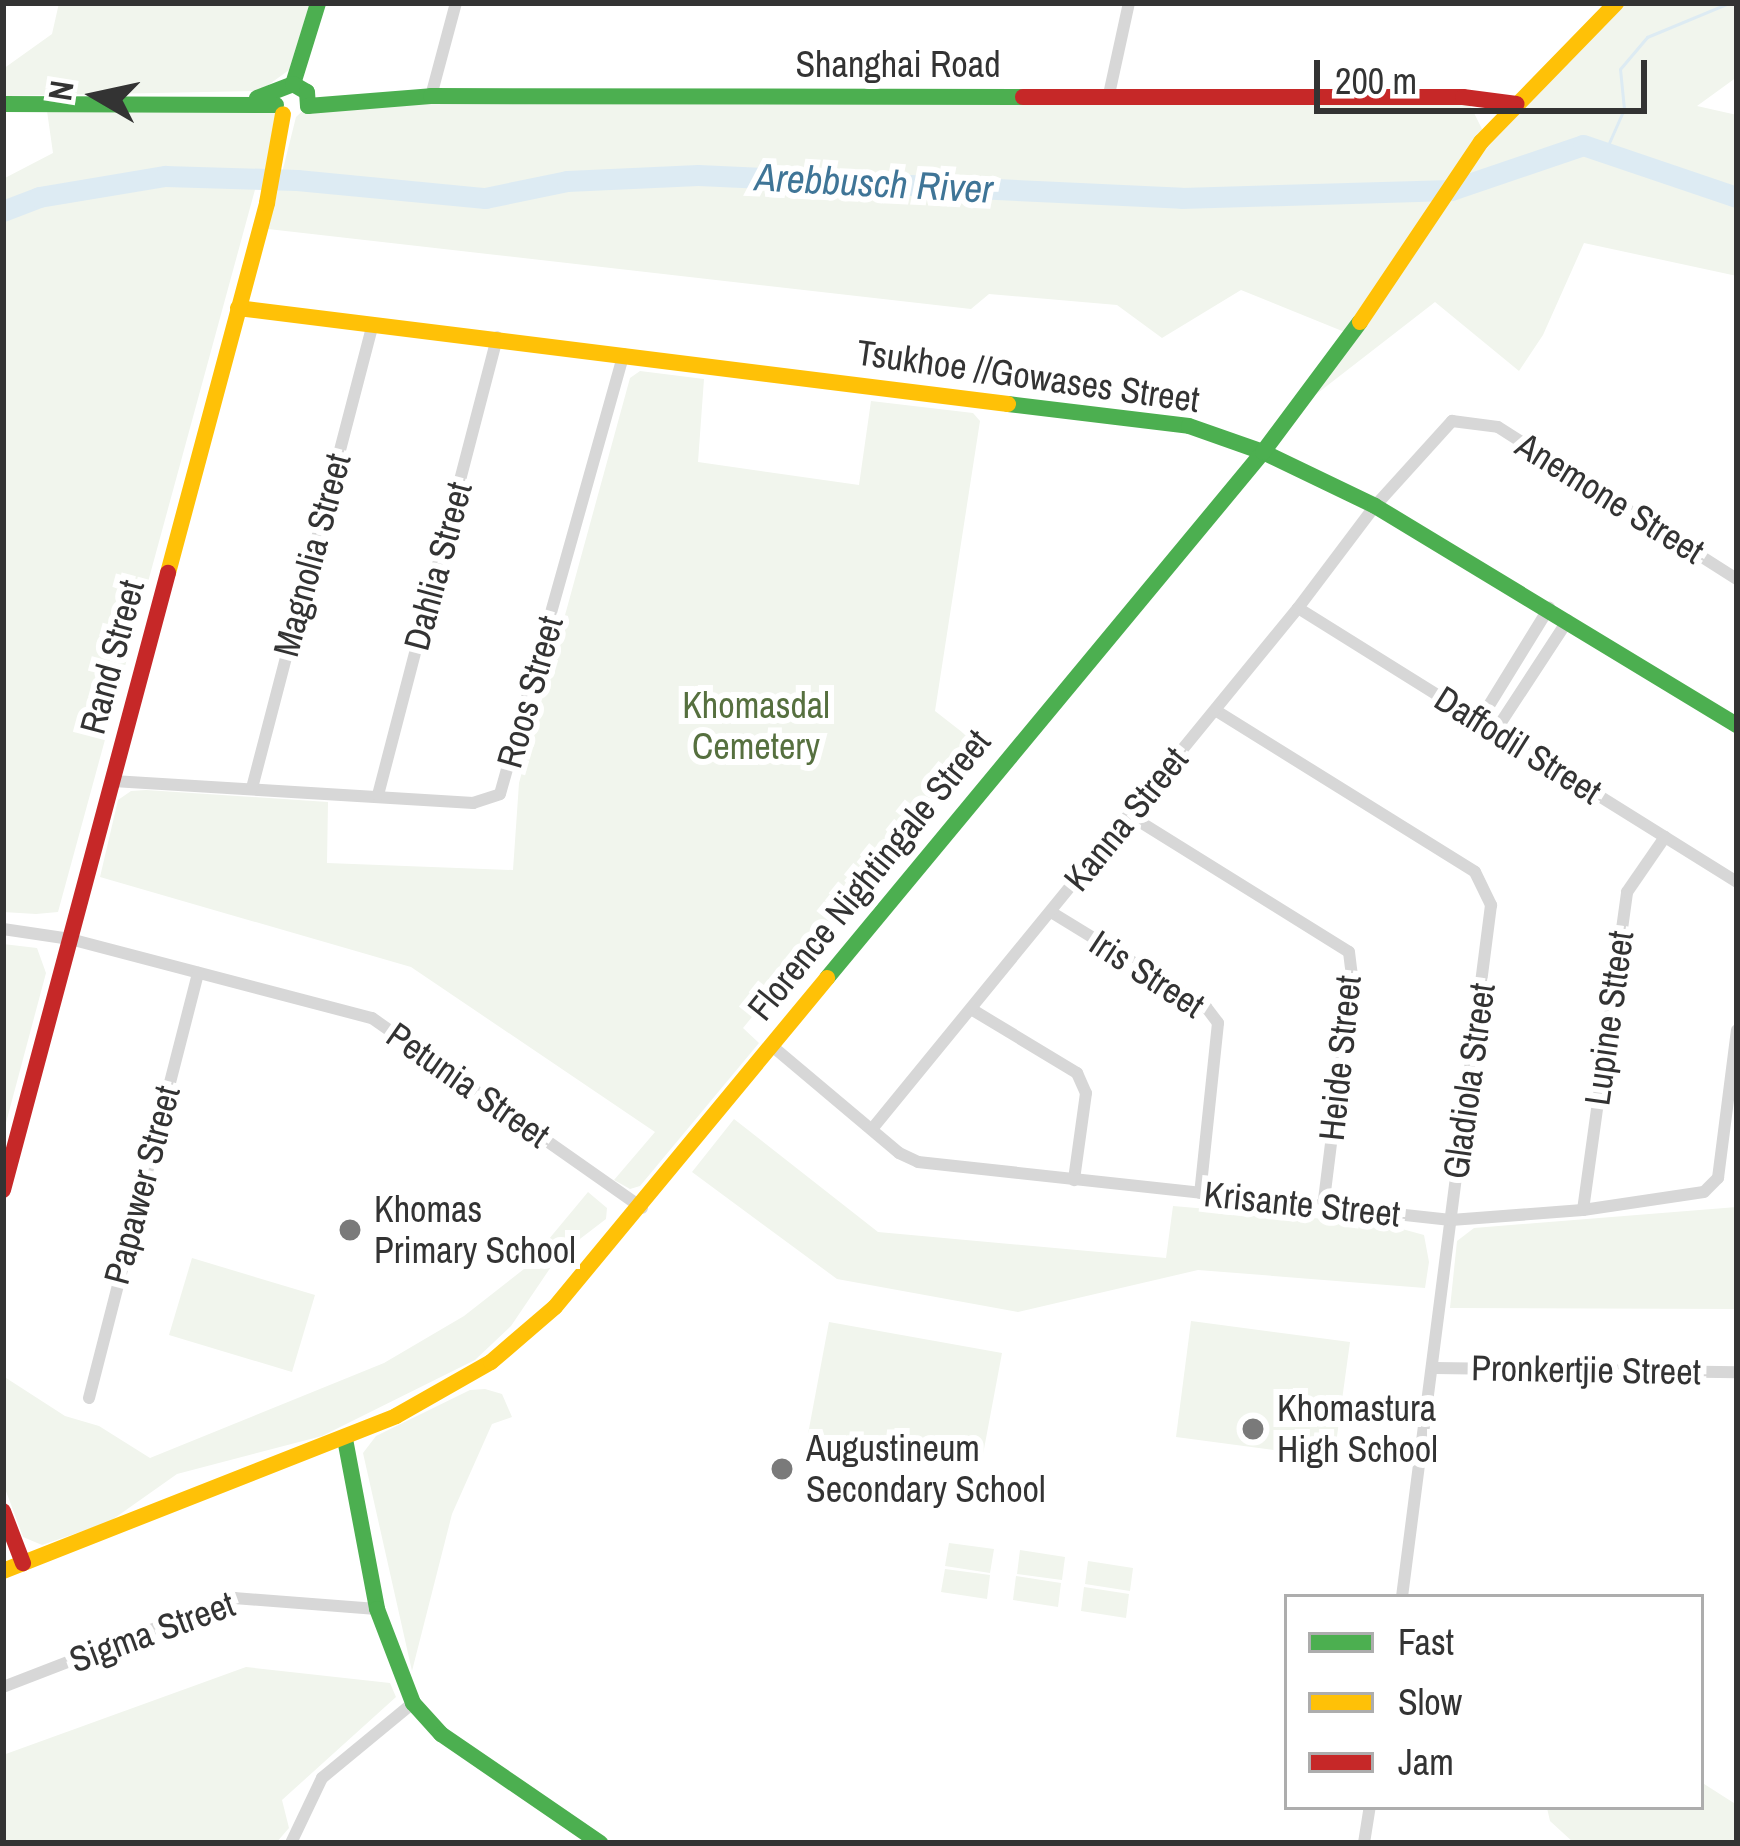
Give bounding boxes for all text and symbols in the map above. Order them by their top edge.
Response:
north arrow [36,36,156,156]
scale bar [1320,36,1653,110]
street label: Shanghai Road [795,43,1001,87]
text: 200 m [1335,57,1417,105]
text: N [37,77,84,103]
water label: Arebbusch River [754,153,994,213]
street label: Tsukhoe //Gowases Street [854,331,1202,421]
street label: Anemone Street [1508,423,1712,573]
street label: Magnolia Street [264,449,360,661]
street label: Dahlia Street [395,477,481,655]
street label: Rand Street [71,575,153,739]
street label: Roos Street [488,611,572,773]
street label: Daffodil Street [1427,677,1609,813]
park label: Khomasdal Cemetery [682,683,830,768]
street label: Florence Nightingale Street [739,721,999,1029]
street label: Kanna Street [1055,738,1197,900]
street label: Iris Street [1082,921,1212,1027]
street label: Lupine Stteet [1575,928,1643,1108]
street label: Heide Street [1310,973,1370,1143]
street label: Gladiola Street [1434,980,1504,1182]
street label: Petunia Street [378,1013,558,1157]
street label: Papawer Street [95,1081,189,1289]
street label: Krisante Street [1202,1172,1402,1236]
place label: Khomas Primary School [374,1187,576,1272]
marker: Khomas Primary School [337,1217,363,1243]
street label: Pronkertjie Street [1471,1346,1701,1394]
place label: Khomastura High School [1277,1386,1438,1471]
marker: Khomastura High School [1240,1416,1266,1442]
place label: Augustineum Secondary School [806,1426,1046,1511]
marker: Augustineum Secondary School [769,1456,795,1482]
street label: Sigma Street [64,1582,240,1682]
legend [1284,1594,1704,1810]
text: Fast [1398,1618,1454,1666]
text: Slow [1398,1678,1462,1726]
text: Jam [1398,1738,1454,1786]

